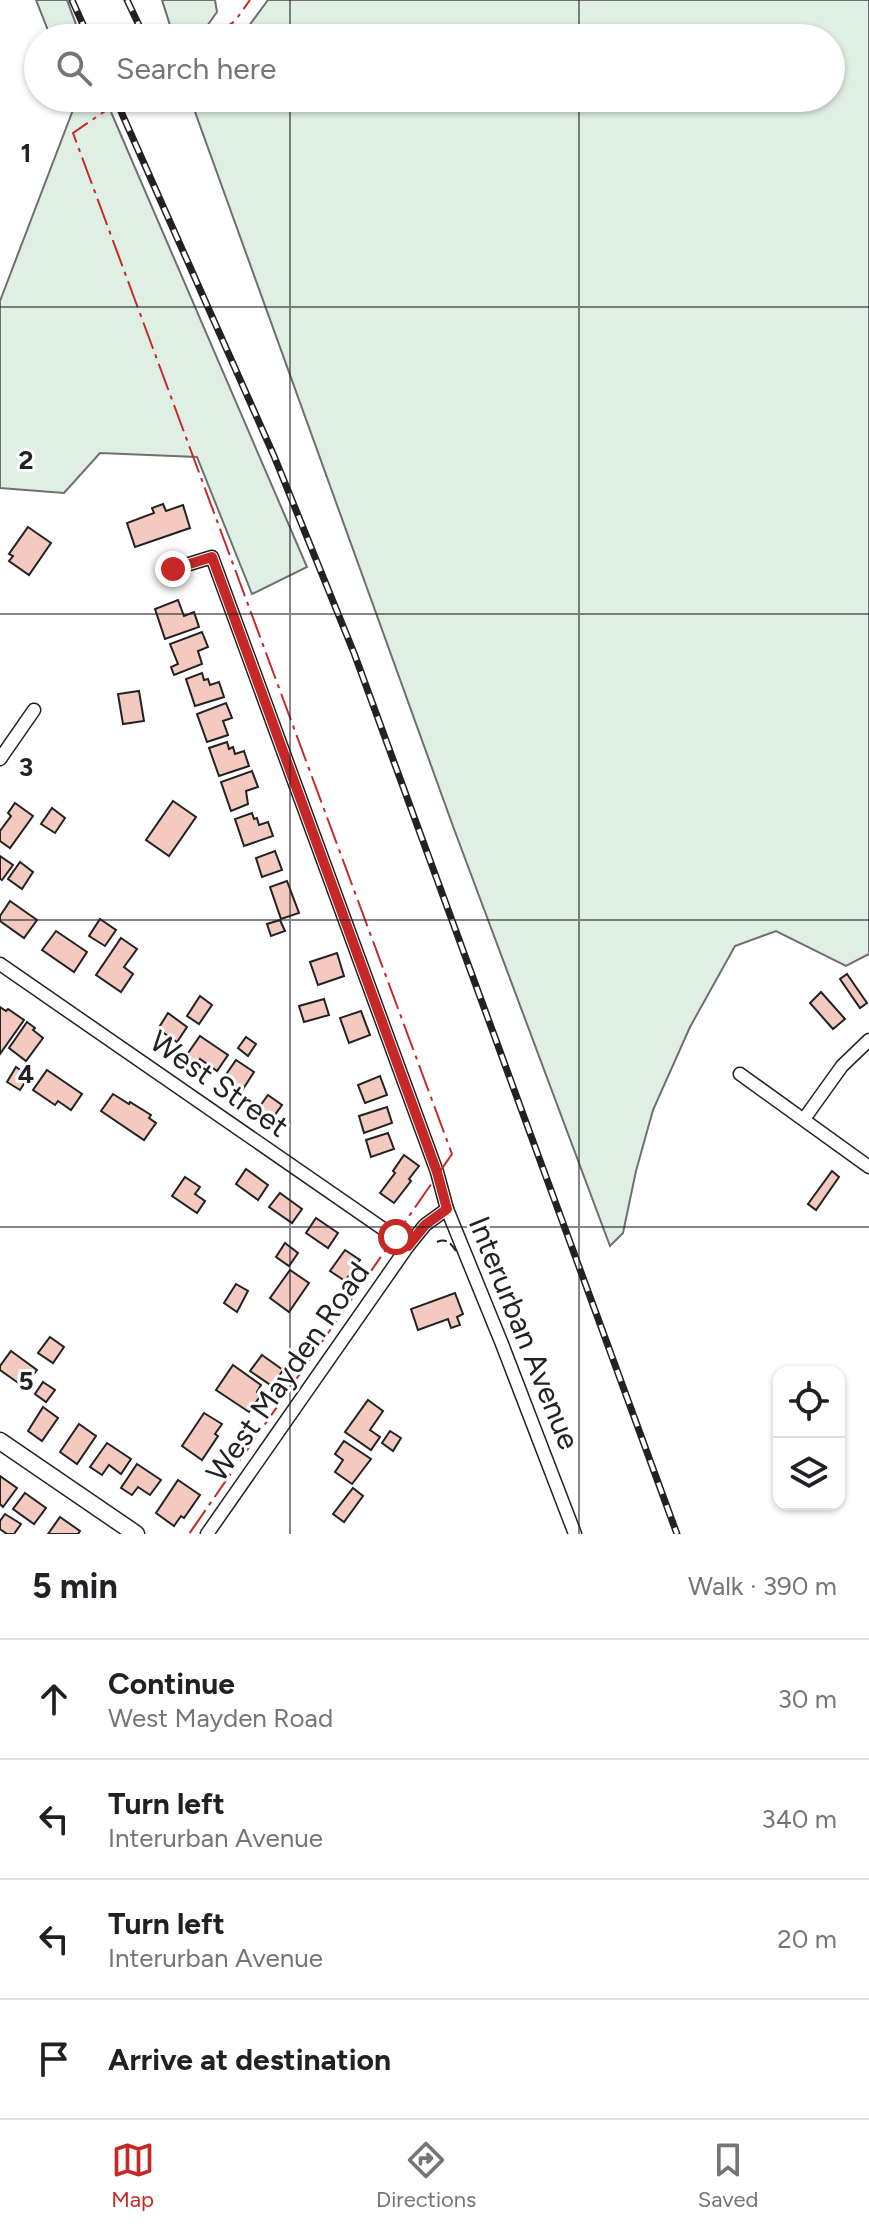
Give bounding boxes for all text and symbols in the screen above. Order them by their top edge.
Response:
search box [24,24,845,112]
icon: search [52,46,96,90]
text: Search here [116,50,276,87]
text: 1 [21,137,31,169]
text: 2 [18,444,34,476]
route end [155,551,191,587]
text: 3 [19,751,33,783]
street label: West Street [143,1022,296,1145]
text: 4 [18,1058,34,1090]
street label: Interurban Avenue [461,1211,588,1455]
route start [378,1219,414,1255]
street label: West Mayden Road [198,1255,377,1489]
text: 5 [18,1365,34,1397]
map controls [773,1366,845,1510]
button: locate [773,1366,845,1438]
button: layers [773,1438,845,1510]
text: 5 min [32,1566,118,1607]
text: Walk · 390 m [688,1570,837,1602]
text: Continue [108,1665,235,1702]
icon: ahead [32,1677,76,1721]
text: 30 m [778,1683,837,1715]
text: West Mayden Road [108,1702,333,1734]
text: Turn left [108,1785,225,1822]
icon: left [32,1797,76,1841]
text: 340 m [761,1803,837,1835]
text: Interurban Avenue [108,1822,323,1854]
text: Turn left [108,1905,225,1942]
icon: left [32,1917,76,1961]
text: 20 m [777,1923,837,1955]
text: Interurban Avenue [108,1942,323,1974]
icon: arrive [32,2037,76,2081]
text: Arrive at destination [108,2041,391,2078]
tab: Map [111,2138,155,2213]
tab: Directions [376,2138,476,2213]
tab: Saved [698,2138,758,2213]

